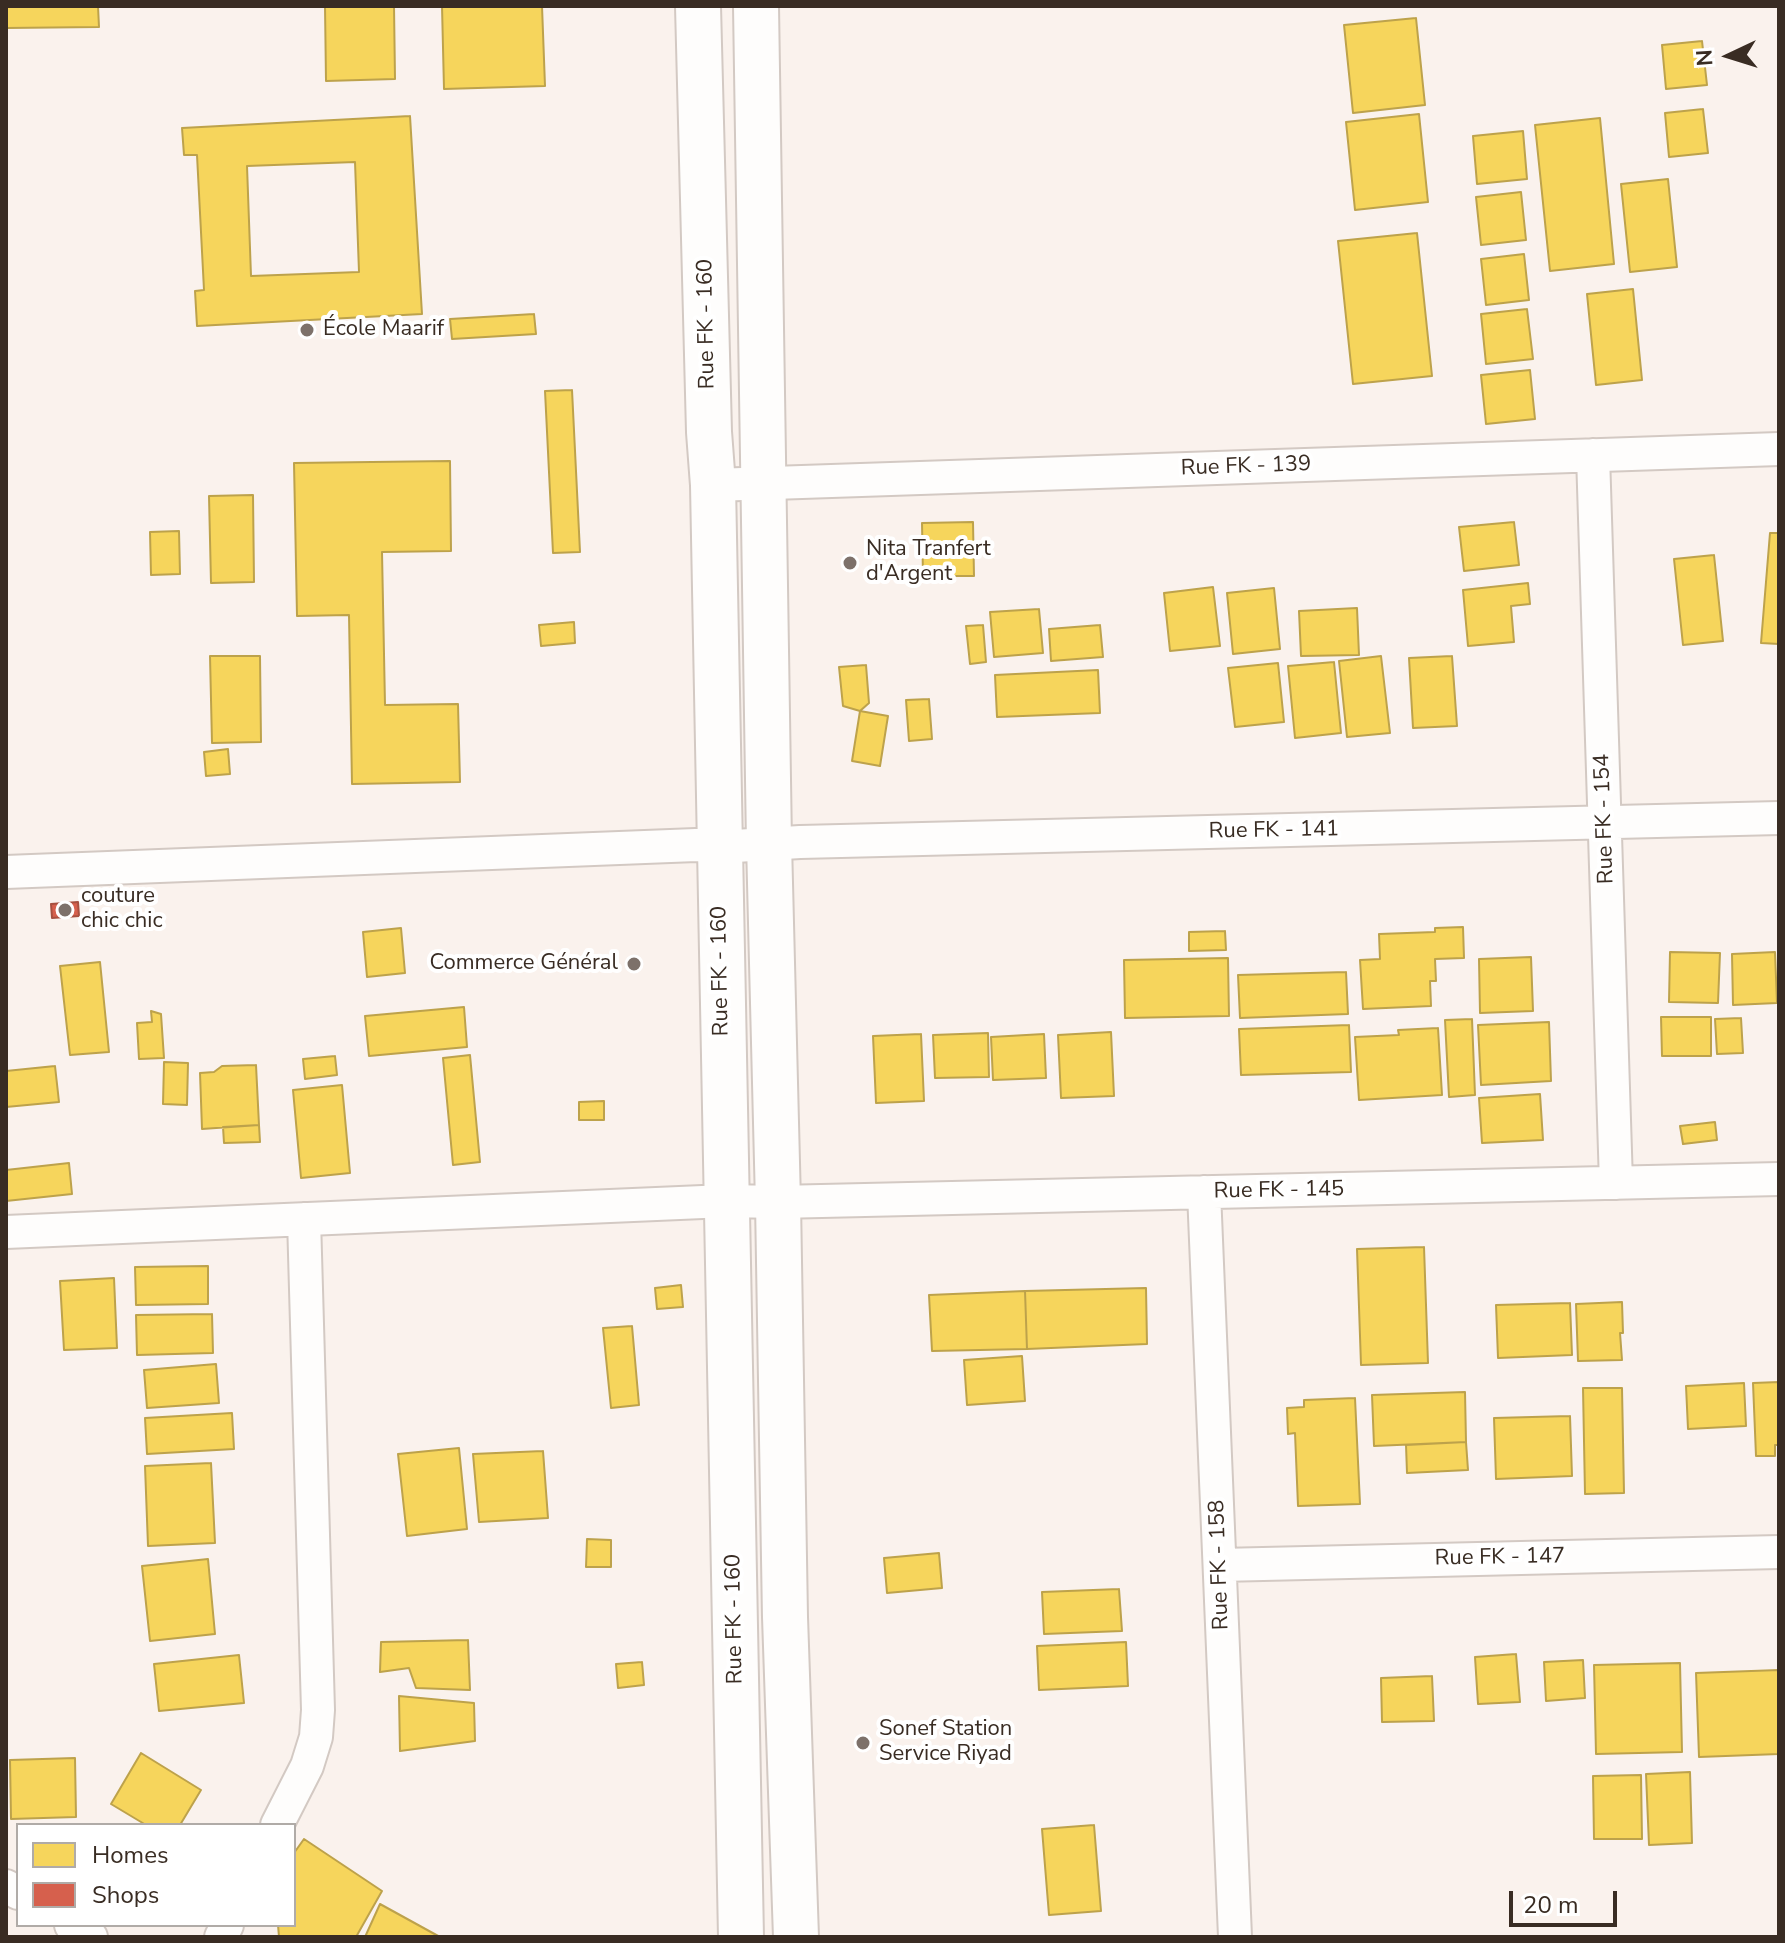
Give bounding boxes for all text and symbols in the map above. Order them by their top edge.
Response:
north arrow [1689,16,1769,96]
text: N [1690,48,1721,67]
street label: Rue FK - 160 [693,259,721,389]
place label: École Maarif [323,317,444,343]
marker: École Maarif [298,321,316,339]
street label: Rue FK - 139 [1180,452,1312,482]
place label: Nita Tranfert d'Argent [866,537,991,588]
marker: Nita Tranfert d'Argent [841,554,859,572]
street label: Rue FK - 154 [1590,753,1620,885]
street label: Rue FK - 141 [1209,817,1339,845]
place label: couture chic chic [81,884,163,936]
marker: couture chic chic [56,901,74,919]
street label: Rue FK - 160 [707,906,735,1036]
place label: Commerce Général [429,951,618,977]
marker: Commerce Général [625,955,643,973]
street label: Rue FK - 145 [1214,1177,1344,1205]
street label: Rue FK - 158 [1205,1499,1235,1631]
street label: Rue FK - 147 [1435,1544,1565,1572]
street label: Rue FK - 160 [721,1554,749,1684]
place label: Sonef Station Service Riyad [879,1717,1012,1768]
marker: Sonef Station Service Riyad [854,1734,872,1752]
legend [16,1823,296,1927]
text: Homes [92,1839,168,1871]
scale bar [1513,1875,1621,1925]
text: Shops [92,1879,159,1911]
text: 20 m [1523,1889,1579,1921]

